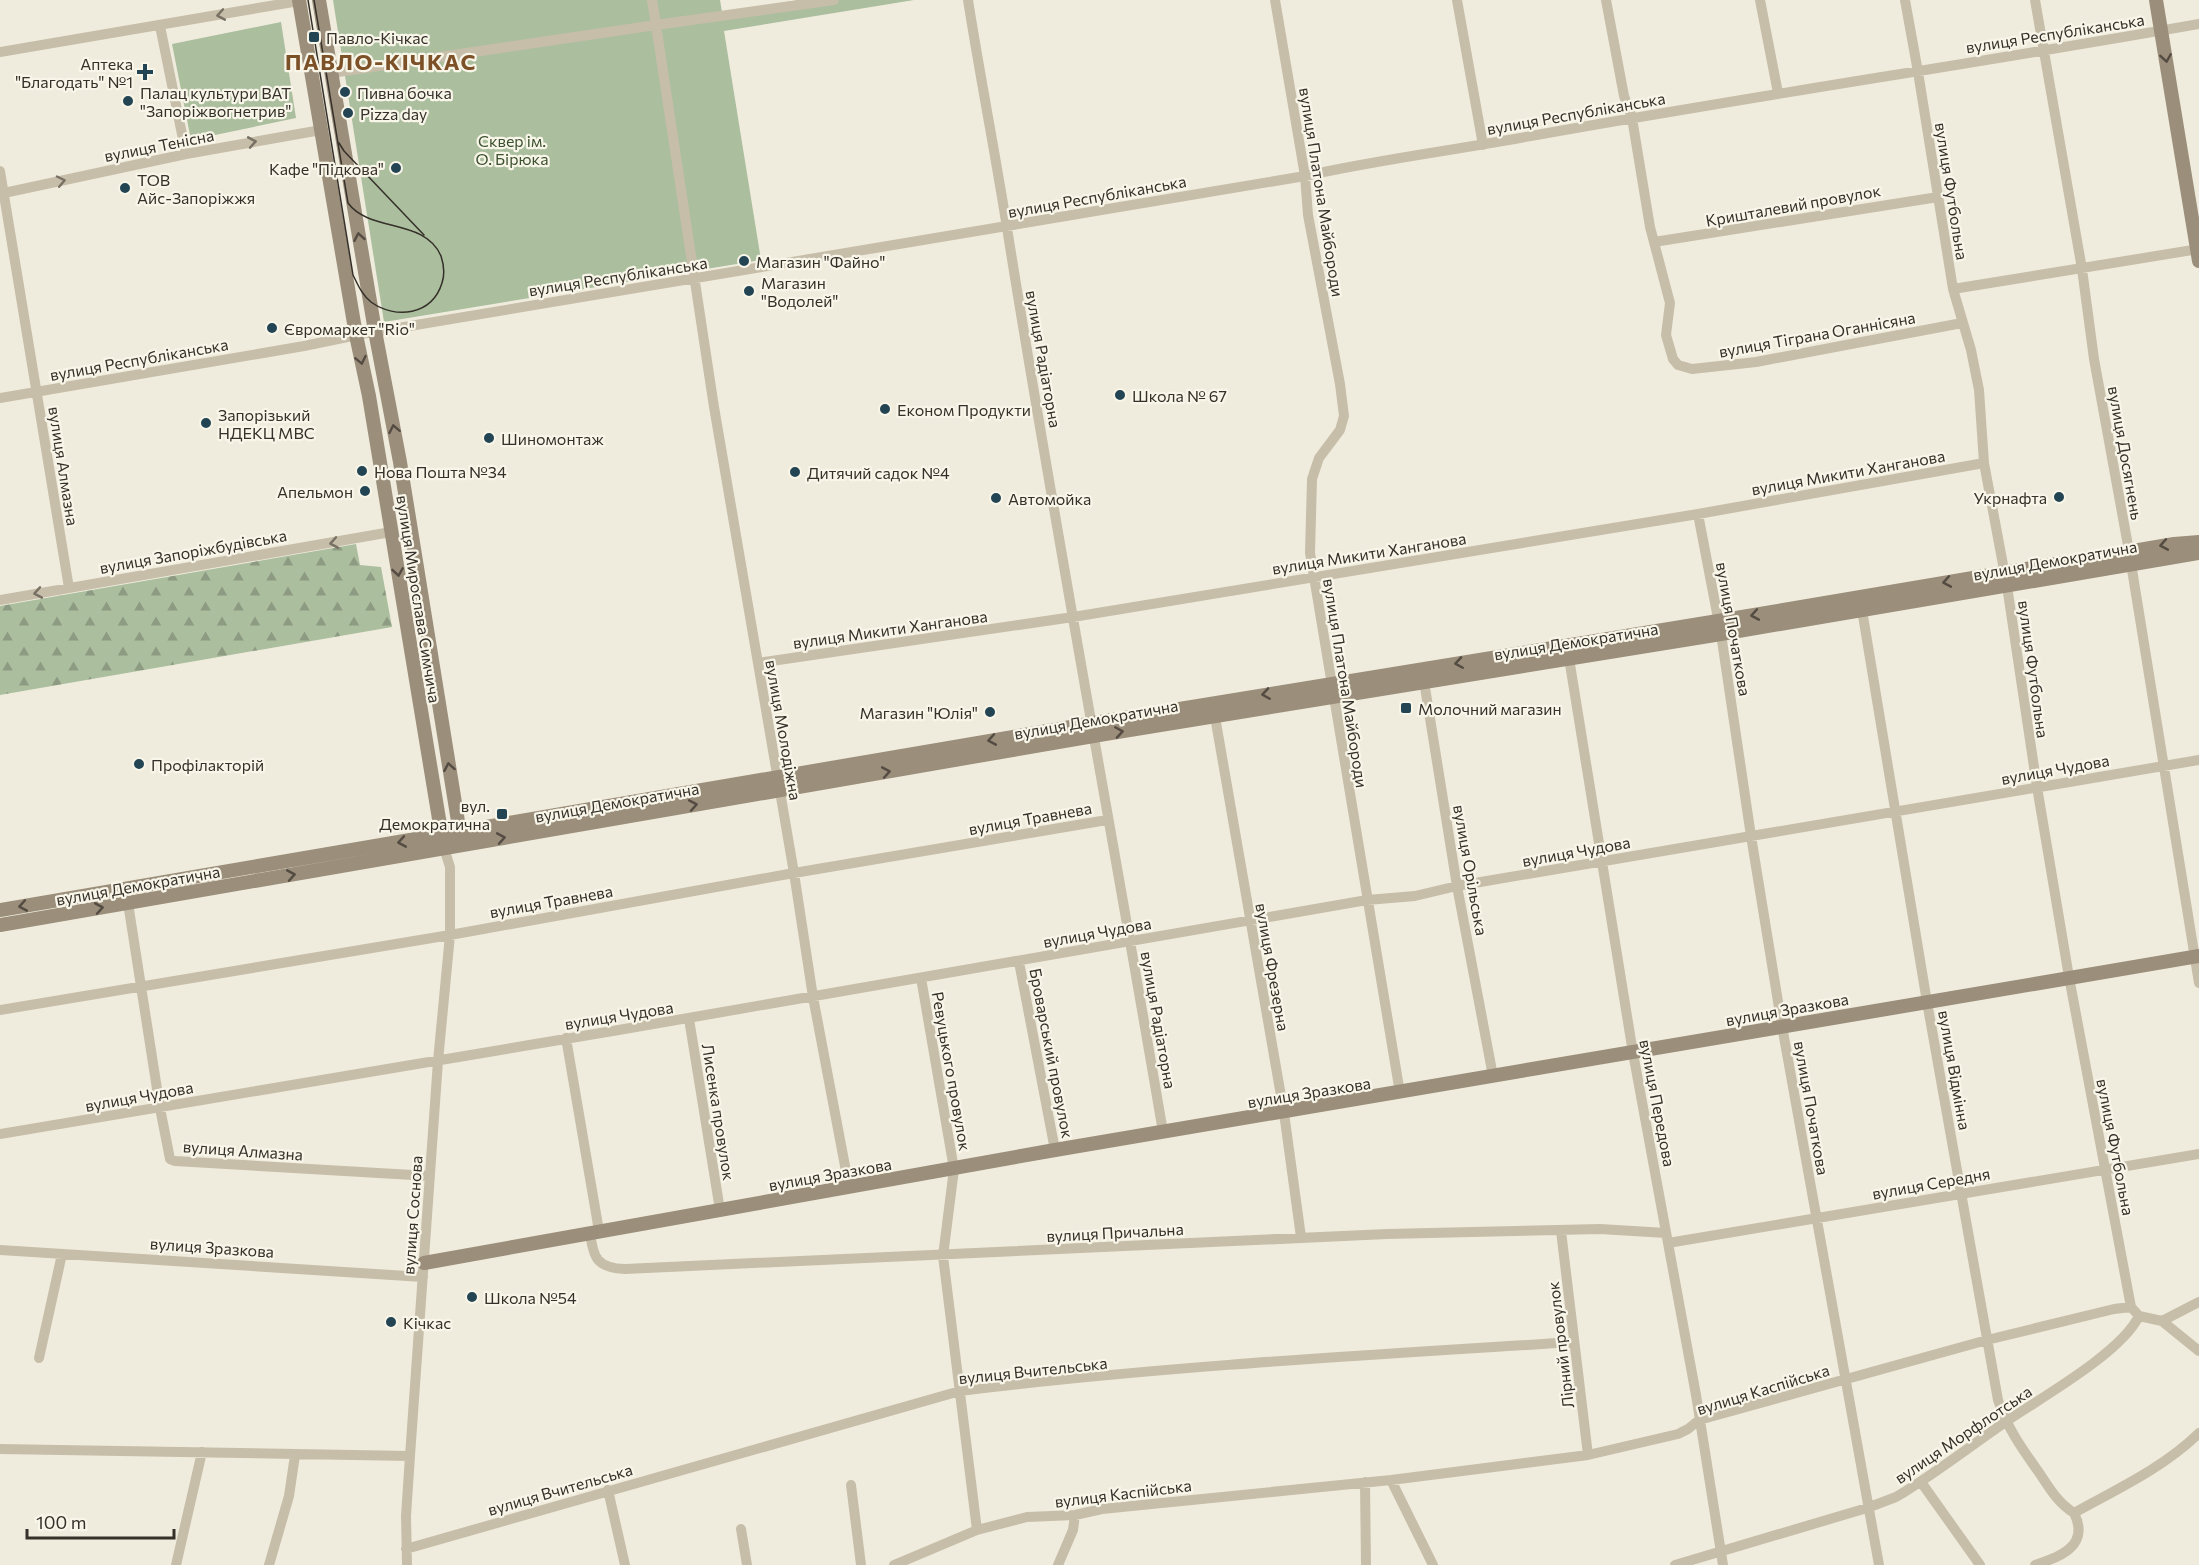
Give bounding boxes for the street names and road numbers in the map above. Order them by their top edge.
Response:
street label: вулиця Республіканська [1964,9,2146,57]
street label: вулиця Платона Майбороди [1296,86,1348,298]
street label: вулиця Республіканська [1485,88,1667,138]
street label: вулиця Футбольна [1932,121,1972,261]
street label: вулиця Тенісна [103,125,215,165]
street label: вулиця Республіканська [1006,171,1188,221]
street label: Кришталевий провулок [1704,180,1883,230]
street label: вулиця Республіканська [527,252,709,300]
street label: вулиця Радіаторна [1023,289,1065,429]
street label: вулиця Тіграна Оганнісяна [1717,307,1917,361]
street label: вулиця Республіканська [48,334,230,384]
street label: вулиця Досягнень [2105,385,2147,521]
street label: вулиця Алмазна [45,405,83,527]
street label: вулиця Микити Ханганова [1750,446,1946,498]
street label: вулиця Мирослава Симчича [393,494,445,704]
street label: вулиця Запоріжбудівська [98,525,288,577]
street label: вулиця Микити Ханганова [1271,528,1467,578]
street label: вулиця Демократична [1972,536,2138,584]
street label: вулиця Початкова [1713,561,1755,697]
street label: вулиця Платона Майбороди [1320,577,1372,789]
street label: вулиця Футбольна [2015,599,2053,739]
street label: вулиця Микити Ханганова [791,606,989,652]
street label: вулиця Демократична [1492,619,1660,663]
street label: вулиця Молодіжна [762,658,806,802]
street label: вулиця Демократична [1013,695,1179,743]
street label: вулиця Чудова [1999,750,2111,788]
street label: вулиця Демократична [534,778,700,826]
street label: вулиця Травнева [967,798,1093,838]
street label: вулиця Орільська [1450,803,1492,937]
street label: вулиця Чудова [1520,832,1632,870]
street label: вулиця Демократична [55,861,221,909]
street label: вулиця Травнева [488,881,614,921]
street label: вулиця Фрезерна [1252,901,1294,1033]
street label: вулиця Чудова [1041,913,1153,951]
street label: вулиця Радіаторна [1138,950,1180,1090]
street label: Броварський провулок [1026,966,1078,1140]
street label: вулиця Зразкова [1724,989,1850,1029]
street label: Ревуцького провулок [929,990,975,1153]
street label: вулиця Чудова [563,997,675,1033]
street label: вулиця Відмінна [1935,1009,1975,1131]
street label: вулиця Передова [1636,1038,1680,1168]
street label: вулиця Початкова [1791,1040,1833,1176]
street label: Лисенка провулок [699,1042,739,1182]
street label: вулиця Зразкова [1246,1073,1372,1111]
street label: вулиця Чудова [83,1077,195,1115]
street label: вулиця Футбольна [2093,1077,2139,1217]
street label: вулиця Алмазна [182,1136,304,1164]
street label: вулиця Зразкова [767,1154,893,1194]
street label: вулиця Соснова [398,1155,426,1275]
street label: вулиця Середня [1871,1163,1991,1203]
street label: вулиця Причальна [1046,1219,1184,1245]
street label: вулиця Зразкова [149,1233,275,1261]
street label: Лірний провулок [1543,1280,1577,1409]
street label: вулиця Вчительська [958,1353,1108,1387]
street label: вулиця Каспійська [1694,1360,1832,1418]
street label: вулиця Морфлотська [1891,1381,2035,1487]
street label: вулиця Вчительська [485,1459,635,1519]
street label: вулиця Каспійська [1053,1475,1193,1511]

